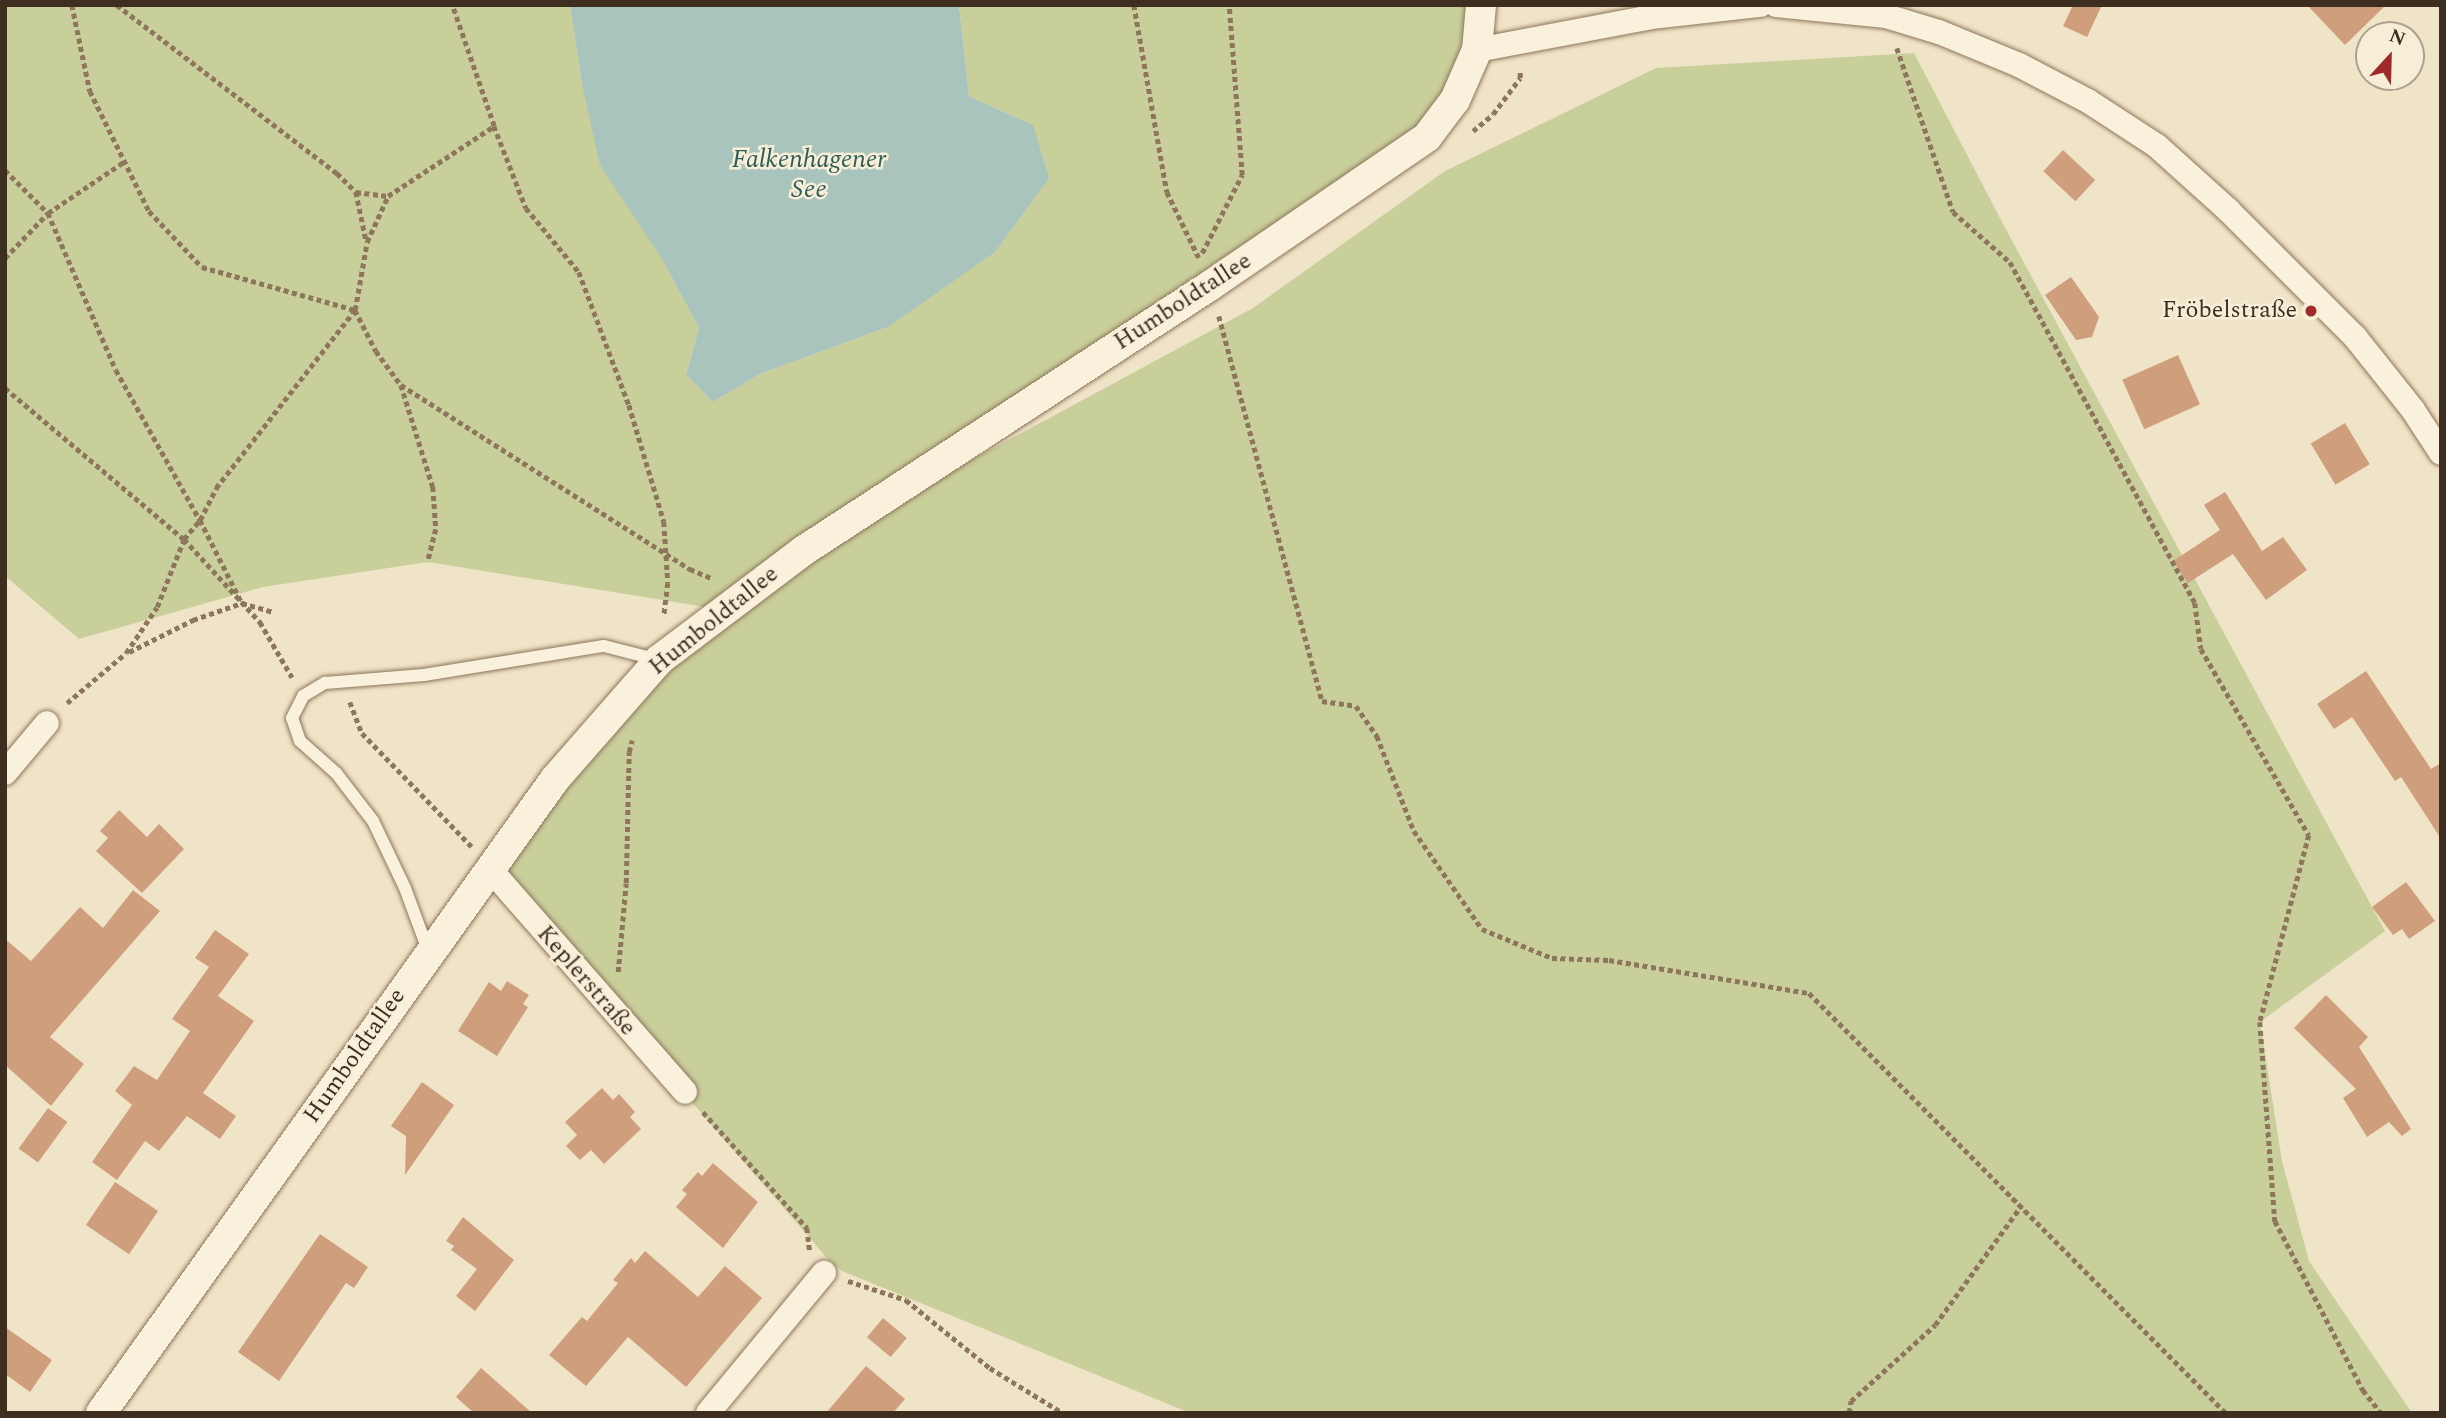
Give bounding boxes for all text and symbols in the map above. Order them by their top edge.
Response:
north arrow [2355,21,2425,91]
text: N [2385,22,2410,54]
water label: Falkenhagener See [732,144,886,206]
street label: Humboldtallee [1109,247,1257,357]
place label: Fröbelstraße [2162,297,2297,325]
marker: Fröbelstraße [2303,303,2319,319]
street label: Humboldtallee [644,560,784,682]
street label: Keplerstraße [530,920,642,1042]
street label: Humboldtallee [298,983,412,1129]

